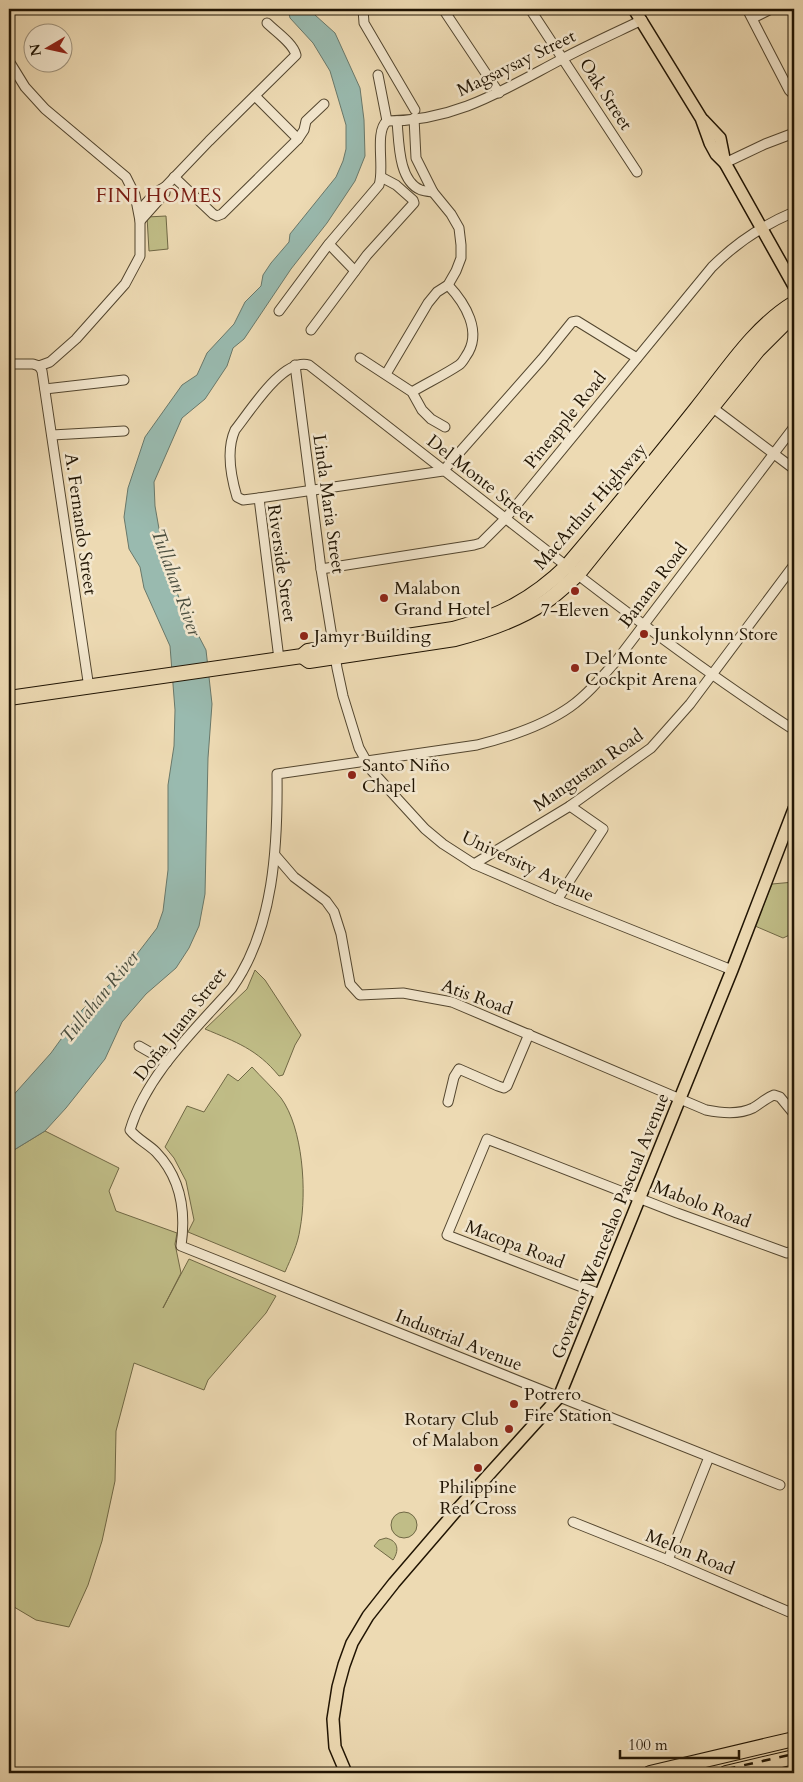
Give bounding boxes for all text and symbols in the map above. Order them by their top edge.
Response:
north arrow [22,22,72,72]
street label: Magsaysay Street [453,24,580,103]
text: N [25,42,46,57]
street label: Oak Street [573,53,638,135]
district label: FINI HOMES [96,183,222,209]
street label: Pineapple Road [518,366,613,474]
street label: Del Monte Street [421,429,540,530]
street label: Linda Maria Street [306,433,351,576]
street label: MacArthur Highway [528,437,653,575]
street label: A. Fernando Street [58,452,103,597]
street label: Riverside Street [261,503,302,624]
water label: Tullahan River [145,525,208,640]
street label: Banana Road [613,537,694,633]
place label: Malabon Grand Hotel [394,576,491,622]
marker: 7-Eleven [569,585,581,597]
marker: Malabon Grand Hotel [378,592,390,604]
place label: 7-Eleven [541,598,610,623]
place label: Junkolynn Store [651,622,778,647]
place label: Jamyr Building [311,624,432,649]
marker: Junkolynn Store [638,628,650,640]
marker: Jamyr Building [298,630,310,642]
place label: Del Monte Cockpit Arena [585,646,697,692]
marker: Del Monte Cockpit Arena [569,662,581,674]
street label: Mangustan Road [528,723,649,818]
place label: Santo Niño Chapel [362,753,450,799]
marker: Santo Niño Chapel [346,769,358,781]
street label: University Avenue [458,825,598,908]
water label: Tullahan River [54,944,146,1049]
street label: Doña Juana Street [128,962,233,1086]
street label: Atis Road [438,973,516,1022]
street label: Governor Wenceslao Pascual Avenue [546,1089,675,1363]
street label: Mabolo Road [649,1174,755,1235]
street label: Macopa Road [462,1214,568,1275]
street label: Industrial Avenue [392,1304,526,1377]
place label: Potrero Fire Station [524,1382,613,1428]
marker: Potrero Fire Station [508,1398,520,1410]
place label: Rotary Club of Malabon [405,1407,500,1453]
marker: Rotary Club of Malabon [503,1423,515,1435]
marker: Philippine Red Cross [472,1462,484,1474]
place label: Philippine Red Cross [439,1475,517,1521]
street label: Melon Road [642,1523,738,1582]
scale bar [620,1727,739,1759]
text: 100 m [628,1735,668,1755]

